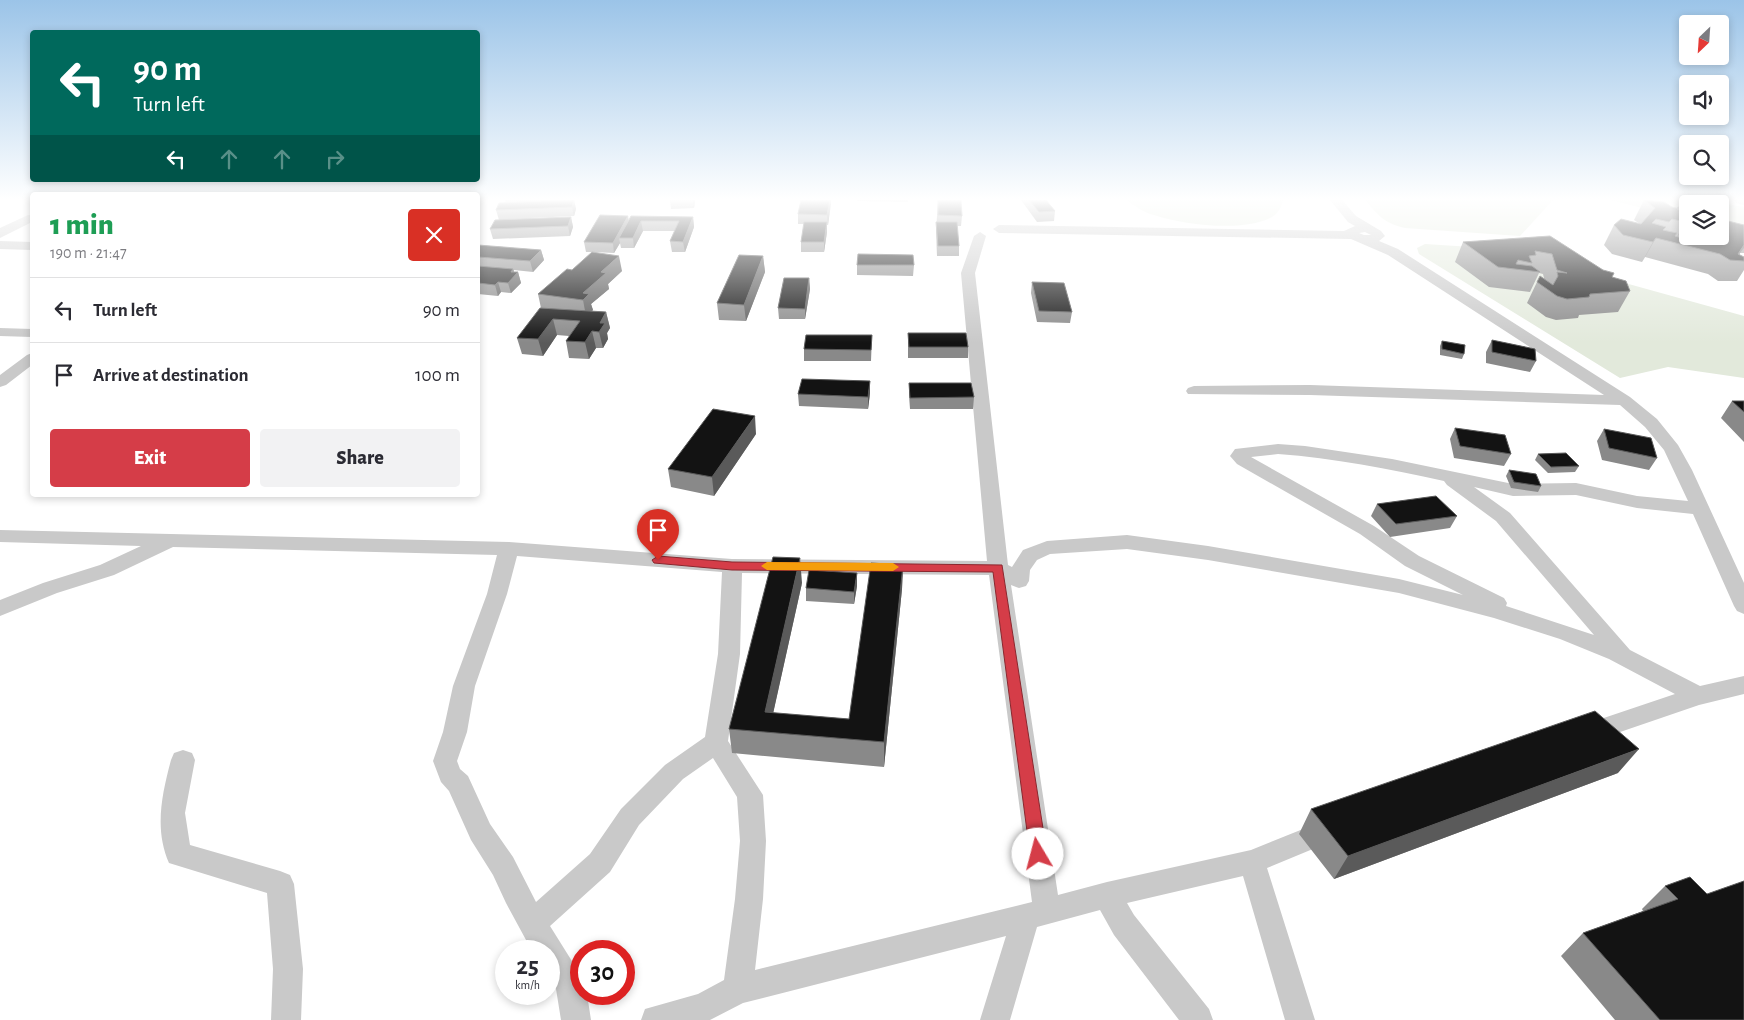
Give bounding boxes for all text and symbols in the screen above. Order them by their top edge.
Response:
north arrow [1679,15,1729,65]
map controls [1679,15,1729,245]
icon: left [50,50,115,115]
text: 90 m [133,52,202,87]
button: sound [1679,75,1729,125]
text: Turn left [133,93,205,115]
button: search [1679,135,1729,185]
icon: left [162,145,190,173]
icon: ahead [215,145,243,173]
icon: ahead [268,145,296,173]
icon: right [321,145,349,173]
button: layers [1679,195,1729,245]
button: close [408,209,460,261]
text: 1 min [50,210,114,240]
text: 190 m · 21:47 [50,245,127,261]
icon: left [50,296,78,324]
text: Turn left [93,301,157,320]
text: 90 m [423,301,460,320]
icon: arrive [50,361,78,389]
text: Arrive at destination [93,366,249,385]
text: 100 m [415,366,460,385]
button: Exit [50,429,250,487]
button: Share [260,429,460,487]
pin [637,509,679,560]
icon: arrive [644,516,672,544]
position arrow [1011,827,1063,879]
speed limit sign: 30 [570,940,635,1005]
text: 25 [516,954,539,979]
text: km/h [515,979,540,991]

